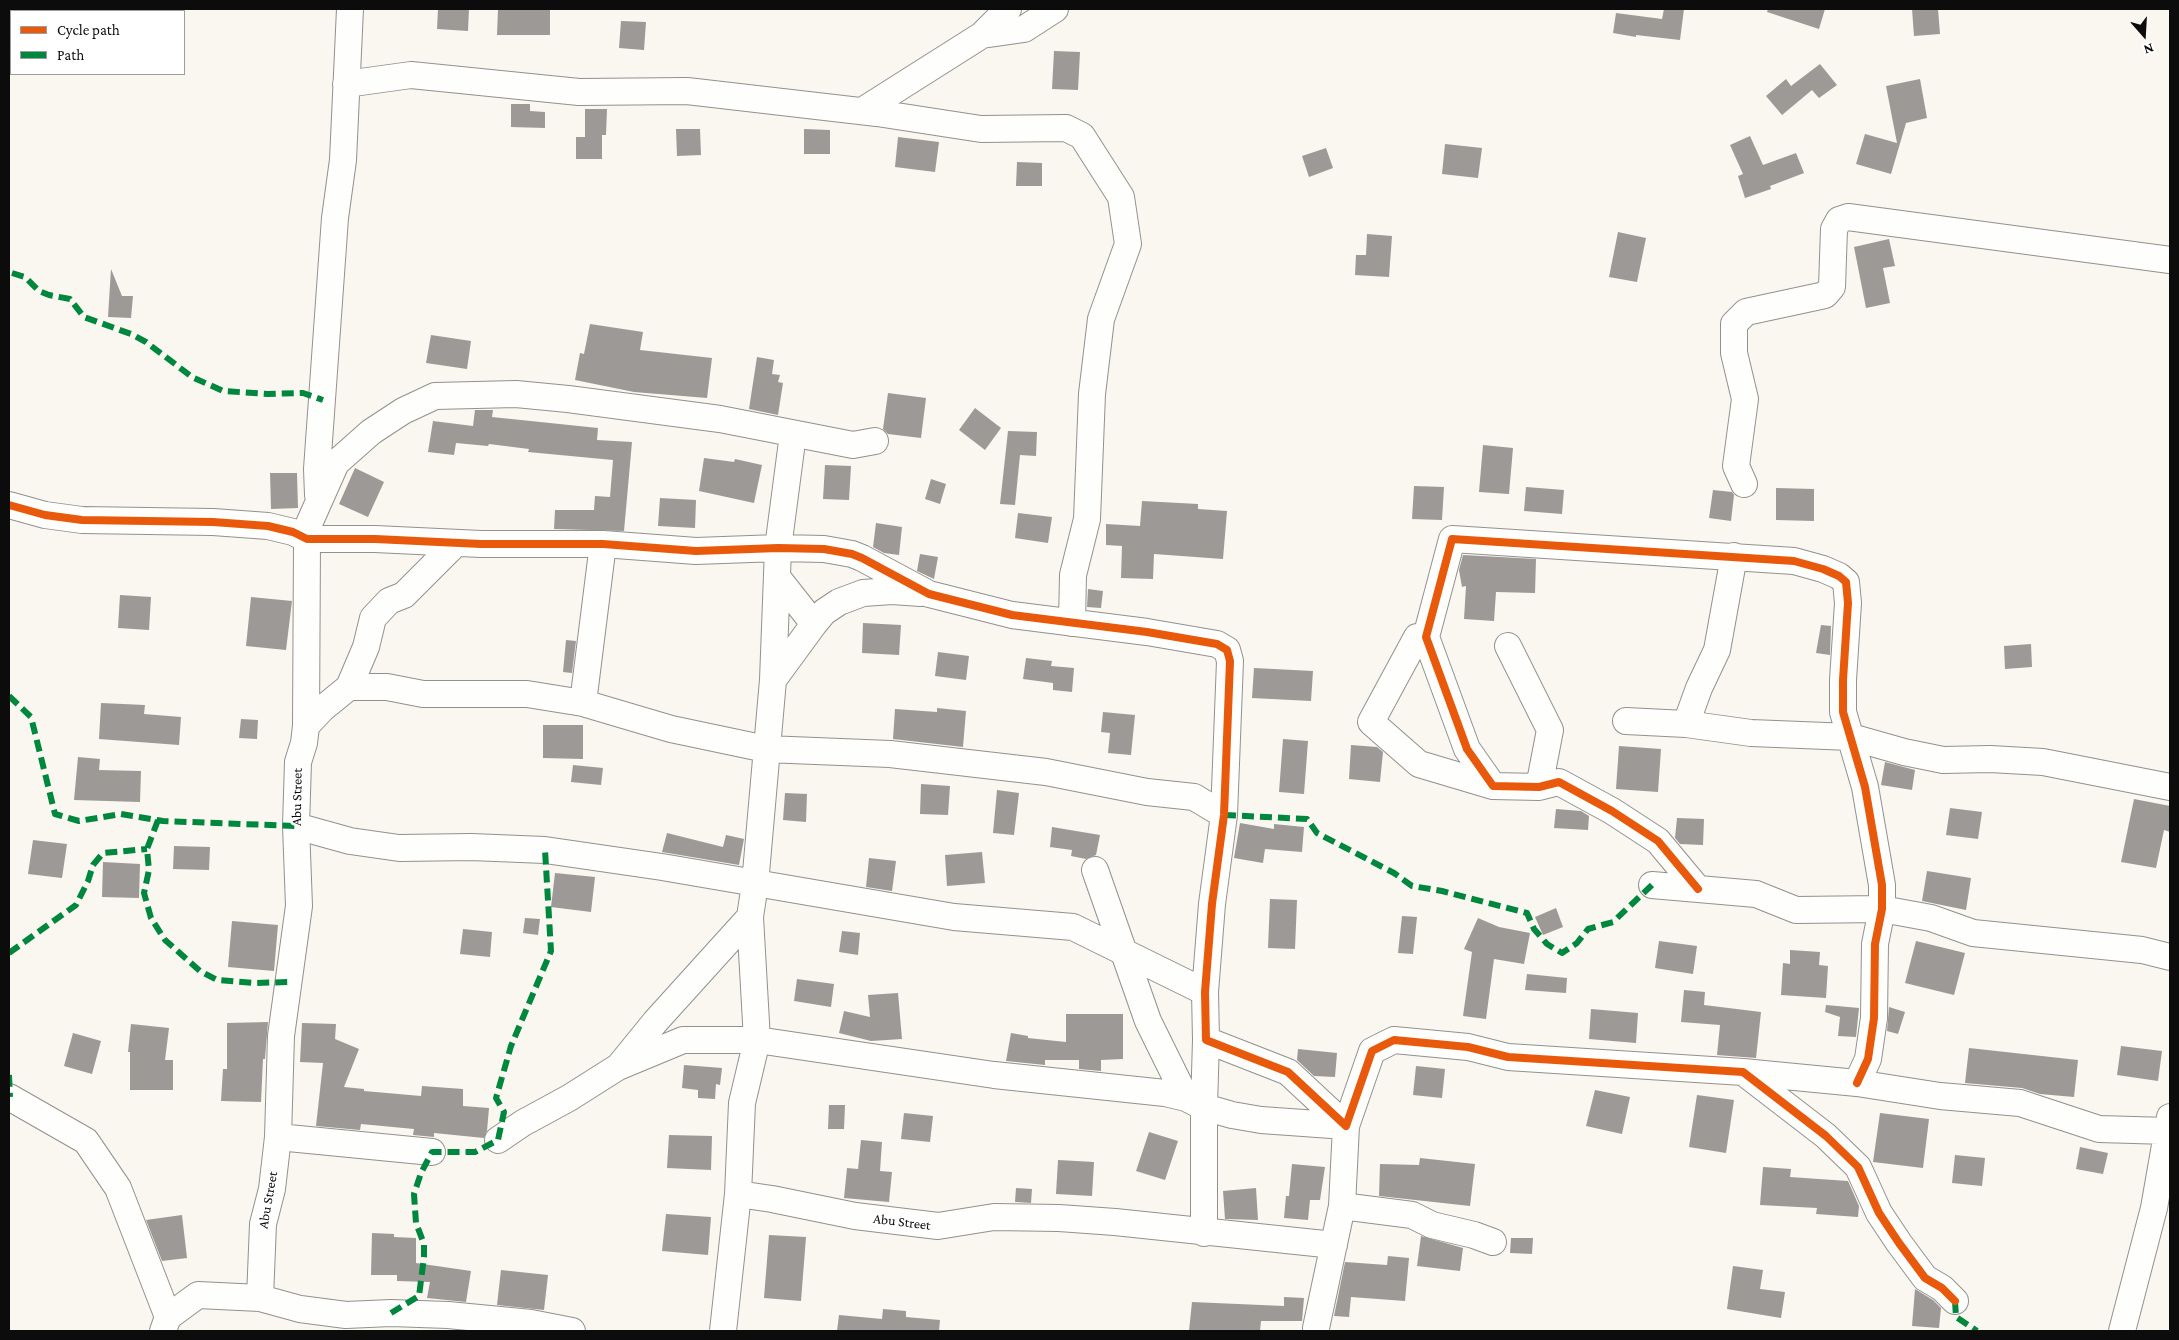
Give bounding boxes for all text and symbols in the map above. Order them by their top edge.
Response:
legend [10,10,185,75]
north arrow [2119,10,2169,60]
text: Cycle path [57,22,120,38]
text: N [2142,40,2156,58]
text: Path [57,47,84,63]
street label: Abu Street [288,768,306,826]
street label: Abu Street [255,1170,281,1230]
street label: Abu Street [872,1210,932,1234]

